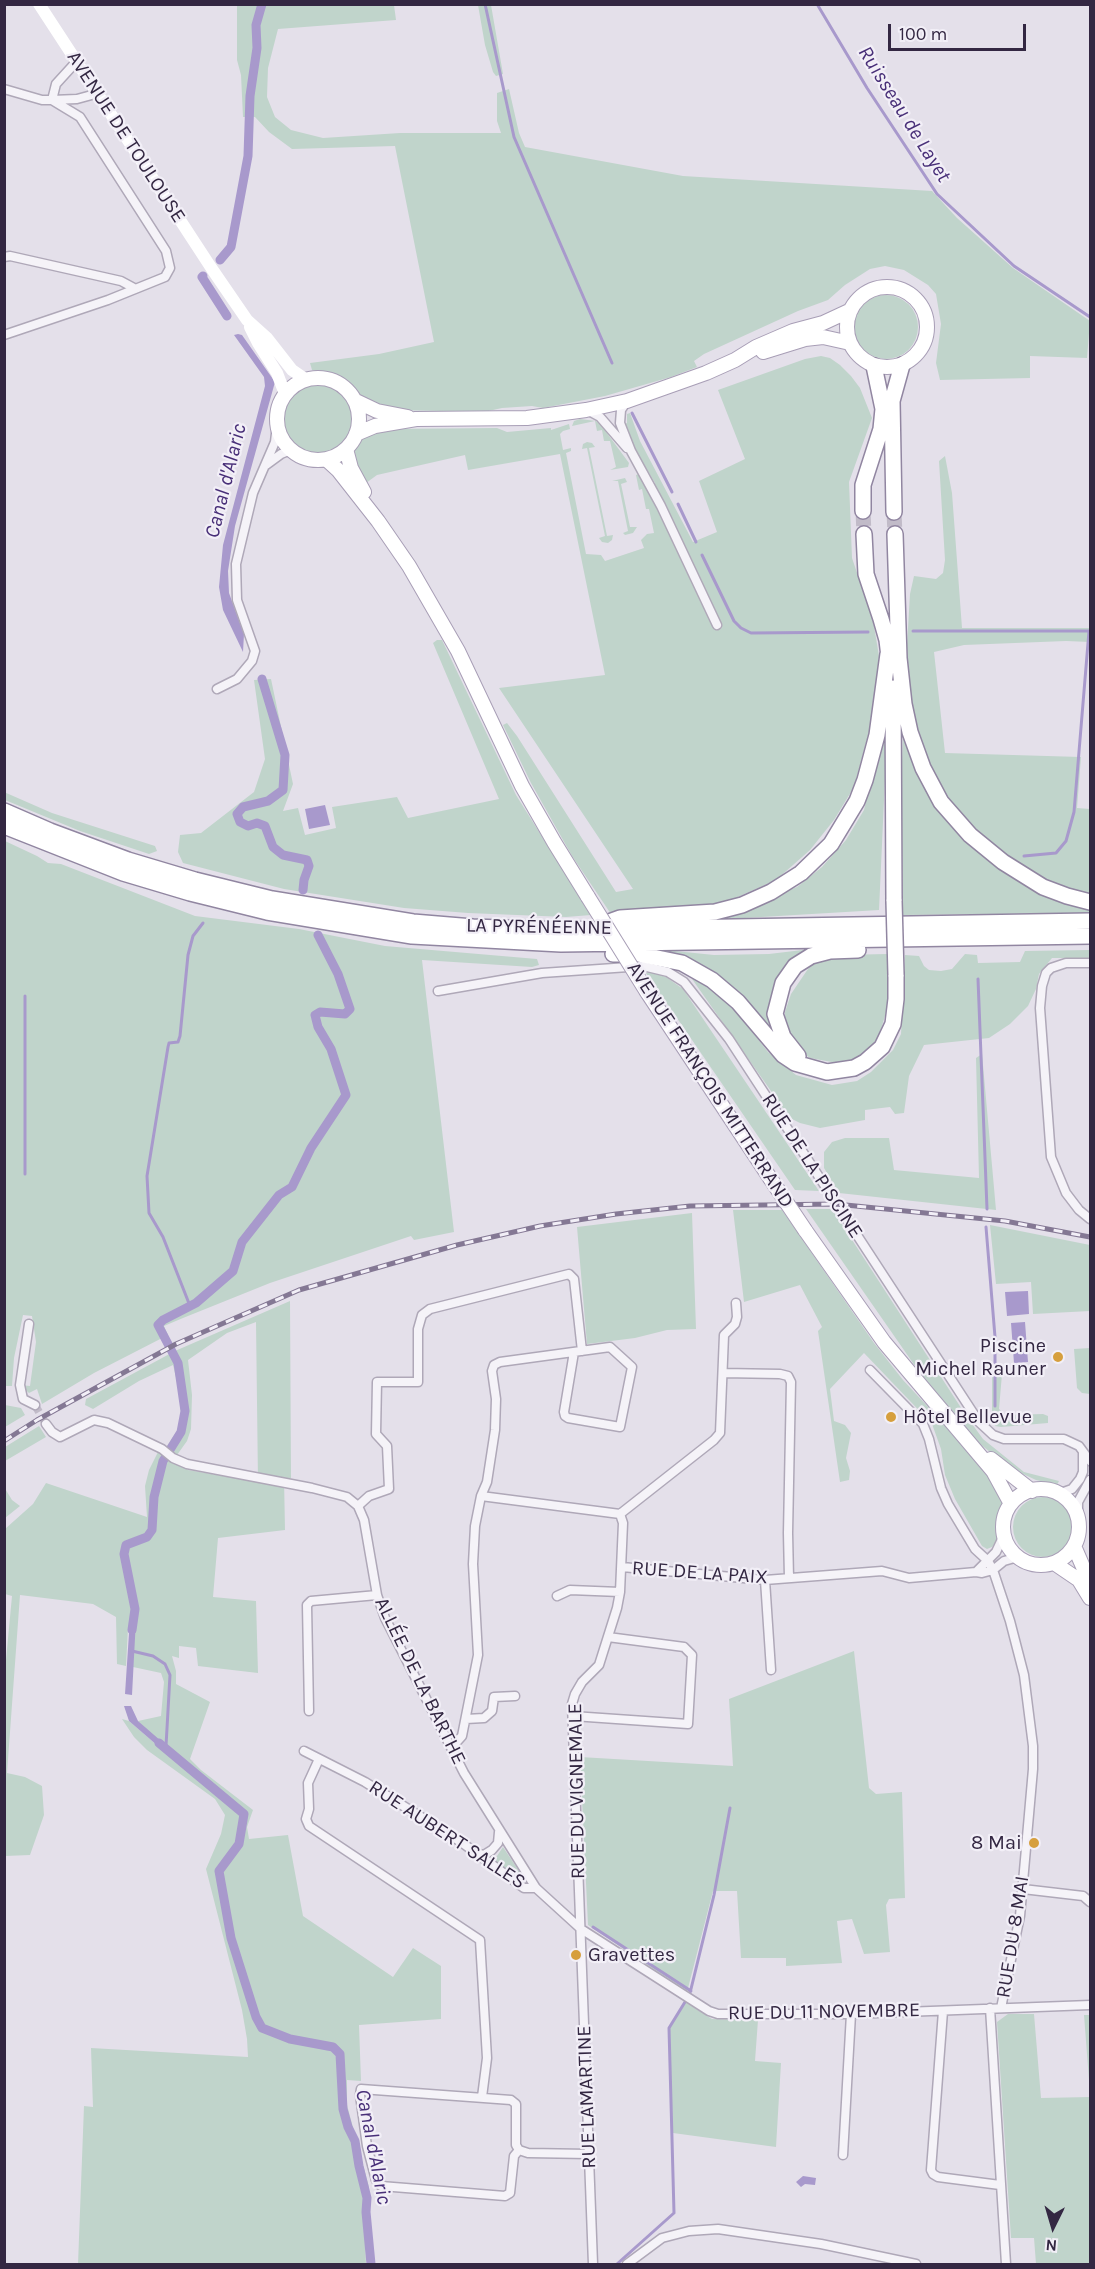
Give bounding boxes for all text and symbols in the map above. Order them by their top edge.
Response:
scale bar [891,12,1029,50]
text: 100 m [899,23,947,45]
water label: Ruisseau de Layet [852,41,956,187]
street label: AVENUE DE TOULOUSE [61,47,191,227]
water label: Canal d'Alaric [200,421,252,541]
street label: LA PYRÉNÉENNE [466,914,612,940]
street label: AVENUE FRANÇOIS MITTERRAND [621,958,799,1212]
street label: RUE DE LA PISCINE [756,1089,868,1243]
place label: Piscine Michel Rauner [915,1334,1046,1381]
marker: Piscine Michel Rauner [1051,1350,1065,1364]
place label: Hôtel Bellevue [903,1405,1032,1429]
marker: Hôtel Bellevue [884,1410,898,1424]
street label: RUE DE LA PAIX [631,1556,769,1590]
street label: ALLÉE DE LA BARTHE [369,1594,471,1768]
street label: RUE DU VIGNEMALE [563,1703,591,1879]
street label: RUE AUBERT SALLES [364,1775,530,1895]
place label: 8 Mai [971,1831,1022,1855]
marker: 8 Mai [1027,1836,1041,1850]
street label: RUE DU 8 MAI [991,1874,1035,2000]
place label: Gravettes [588,1943,675,1967]
marker: Gravettes [569,1948,583,1962]
street label: RUE DU 11 NOVEMBRE [728,1998,920,2026]
street label: RUE LAMARTINE [573,2025,601,2169]
water label: Canal d'Alaric [349,2087,397,2207]
north arrow [1023,2197,1083,2257]
text: N [1045,2235,1058,2255]

